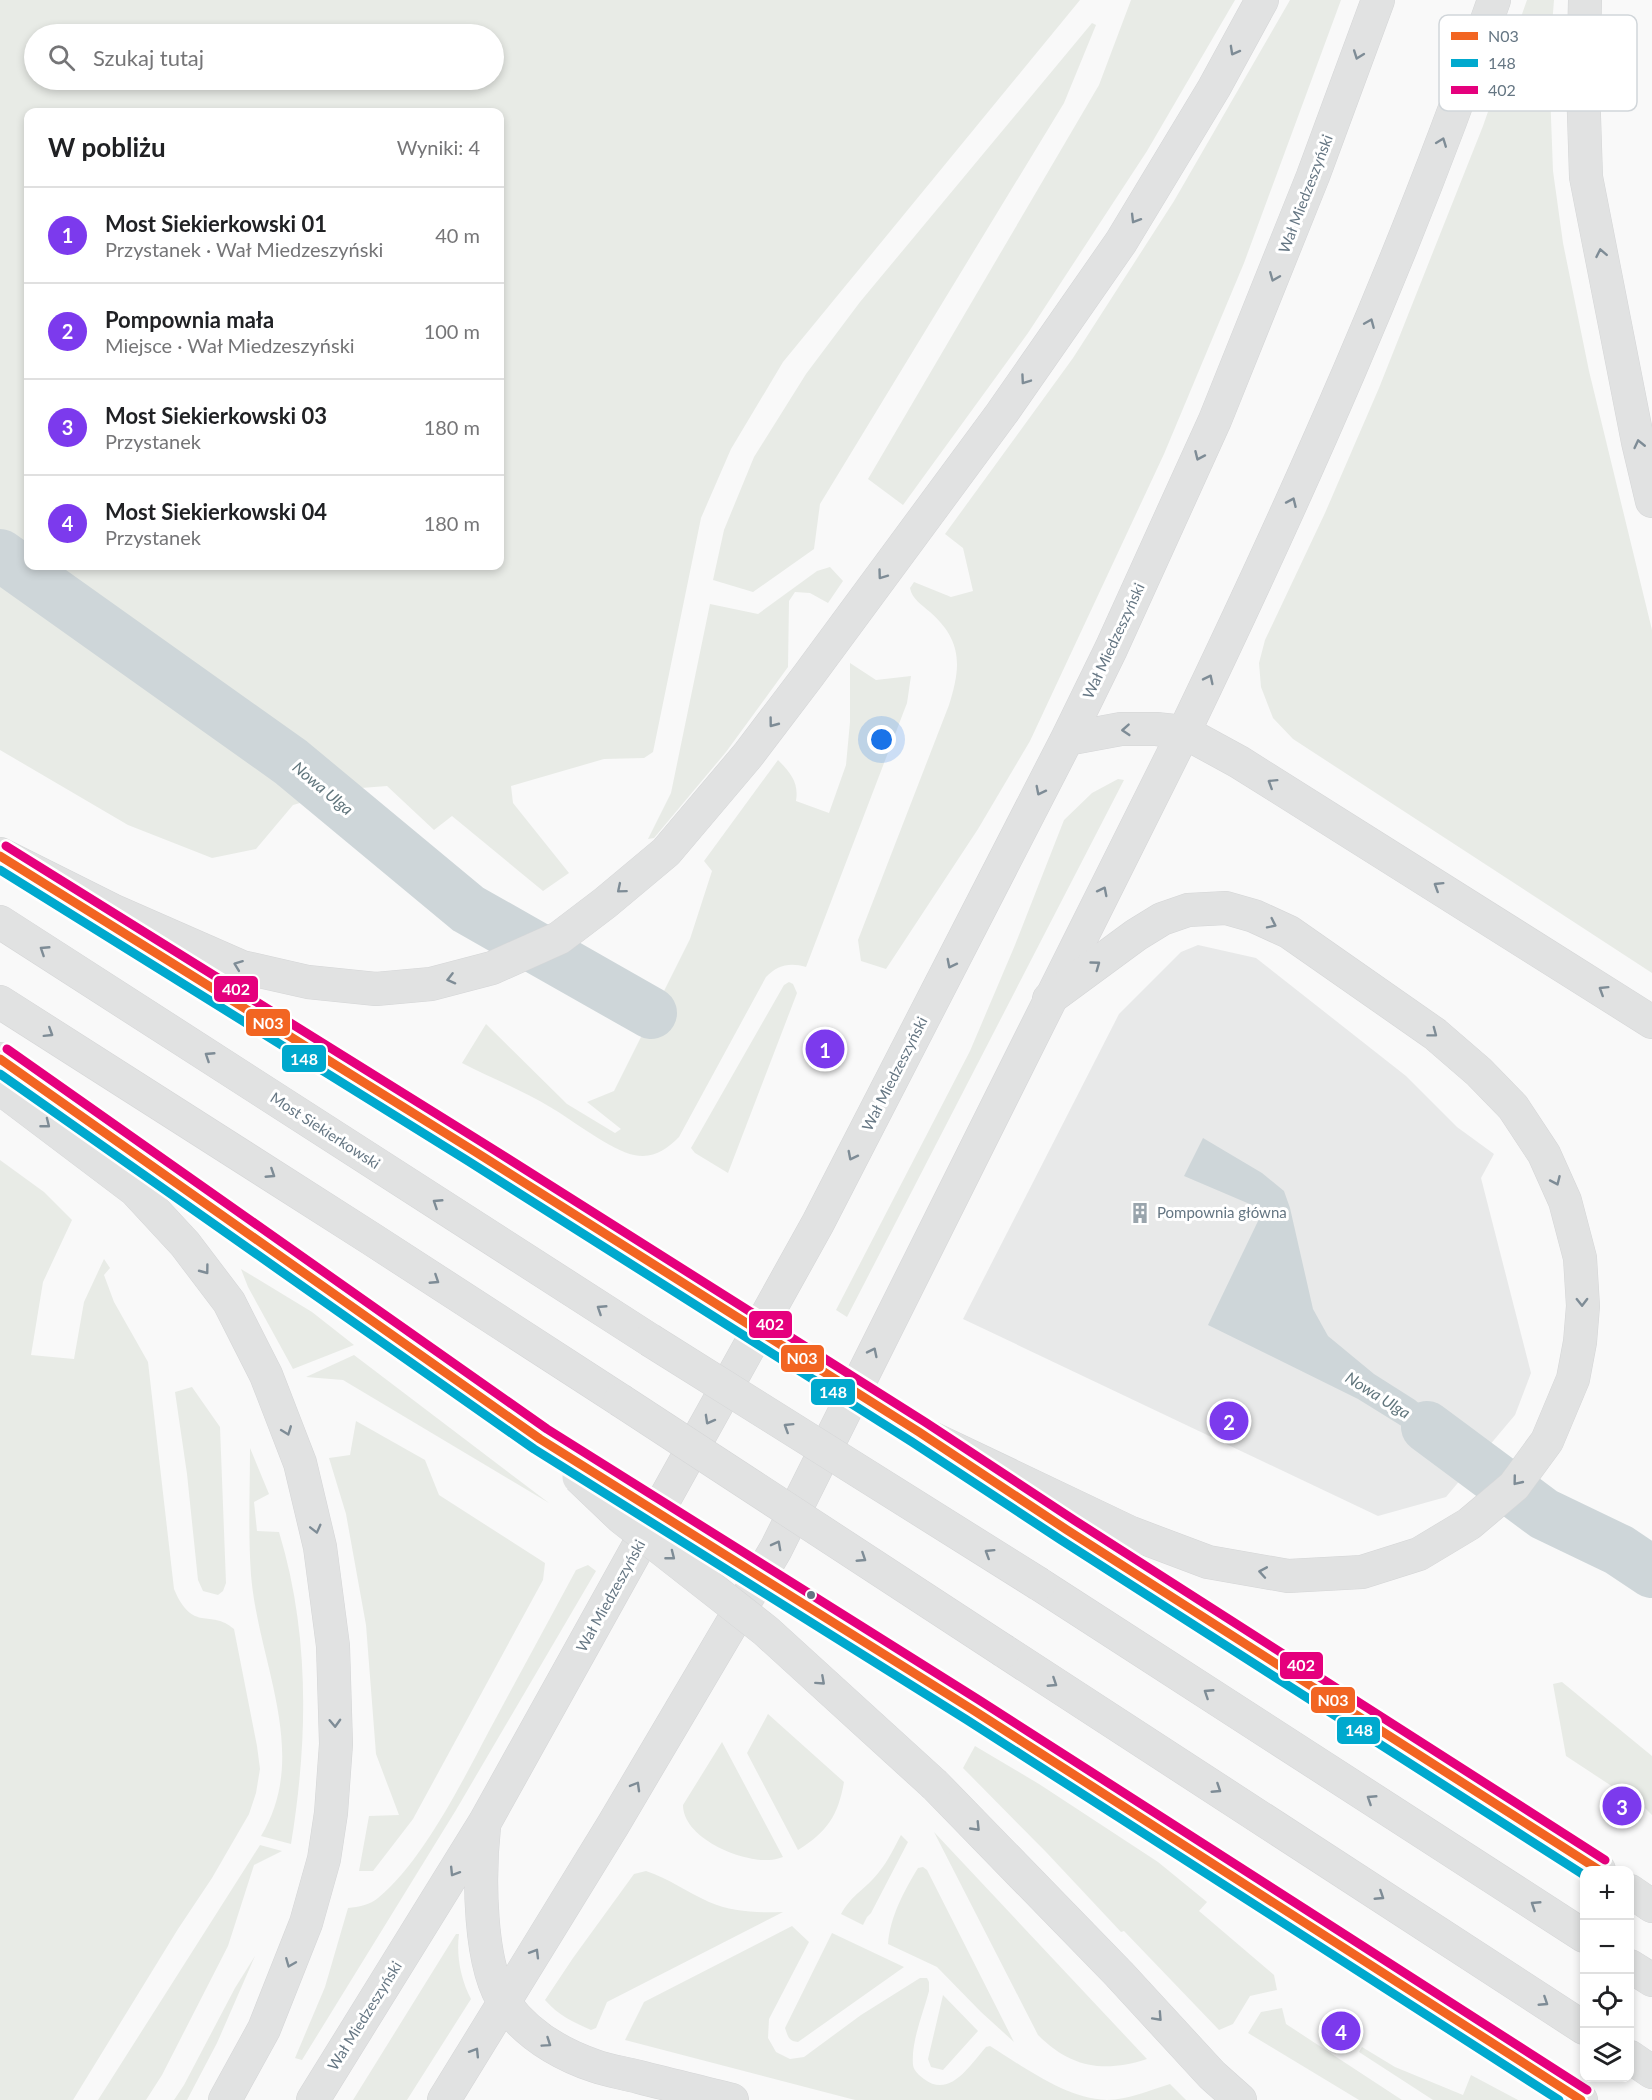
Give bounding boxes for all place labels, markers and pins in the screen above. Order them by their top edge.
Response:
pin: 1 [806,1026,844,1072]
building icon: Pompownia główna [1128,1201,1152,1225]
place label: Pompownia główna [1157,1203,1287,1221]
pin: 2 [1210,1398,1248,1444]
unlabelled marker [805,1589,817,1601]
pin: 3 [1602,1784,1642,1828]
pin: 4 [1322,2008,1360,2054]

